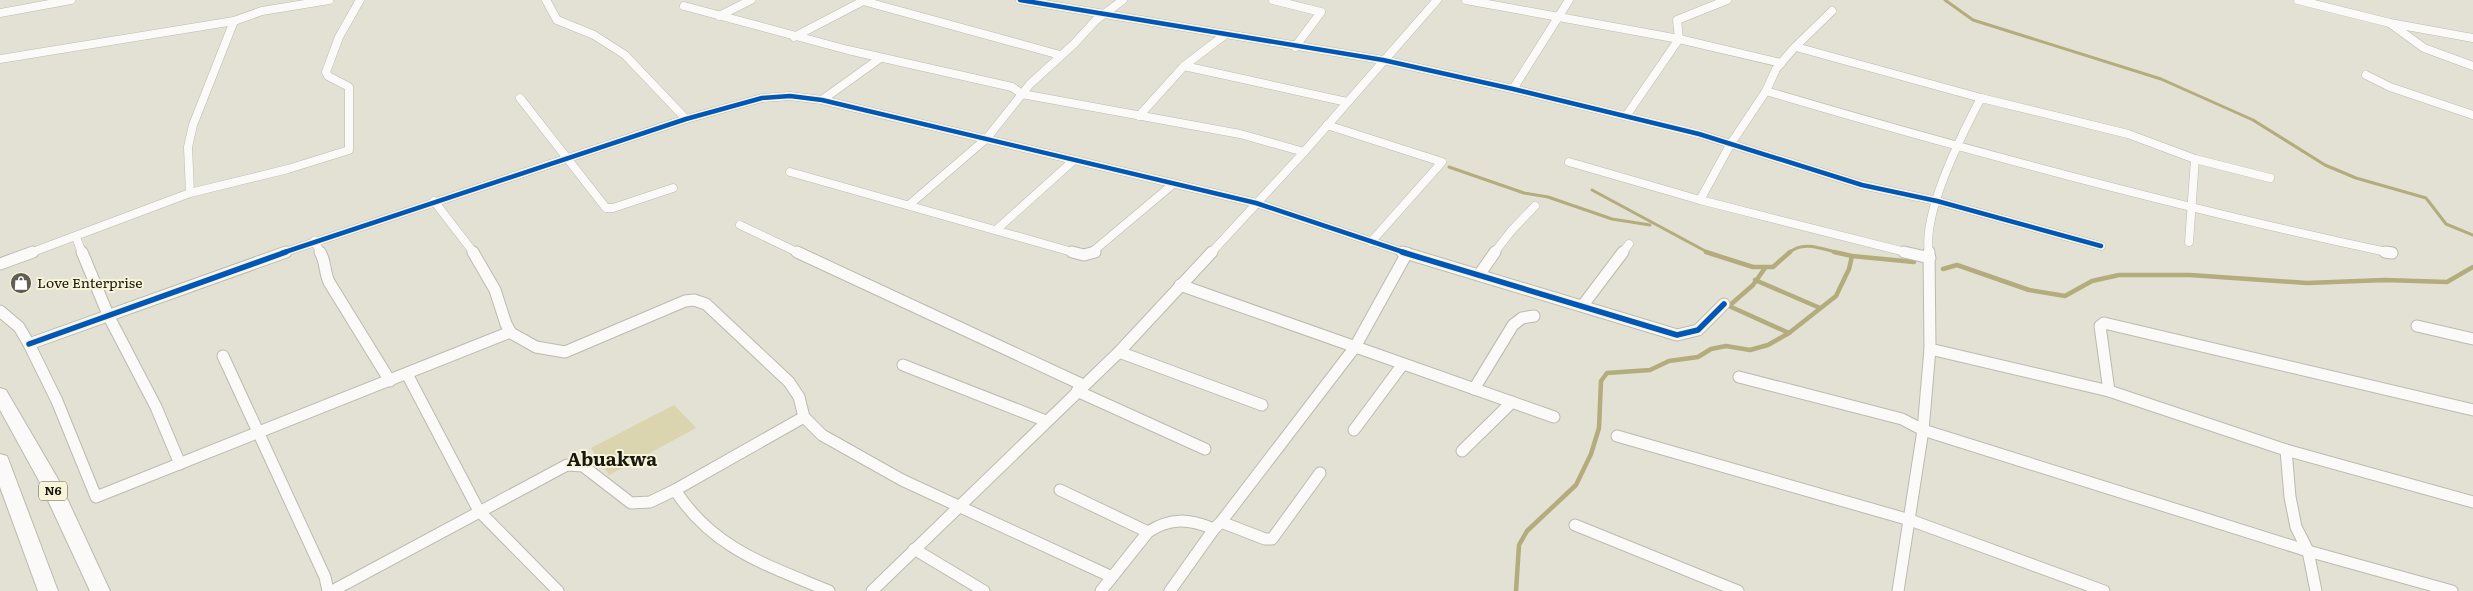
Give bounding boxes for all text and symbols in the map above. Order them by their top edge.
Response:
shop icon: Love Enterprise [9,271,33,295]
place label: Love Enterprise [37,272,142,292]
district label: Abuakwa [567,444,657,472]
road number: N6 [39,482,67,501]

